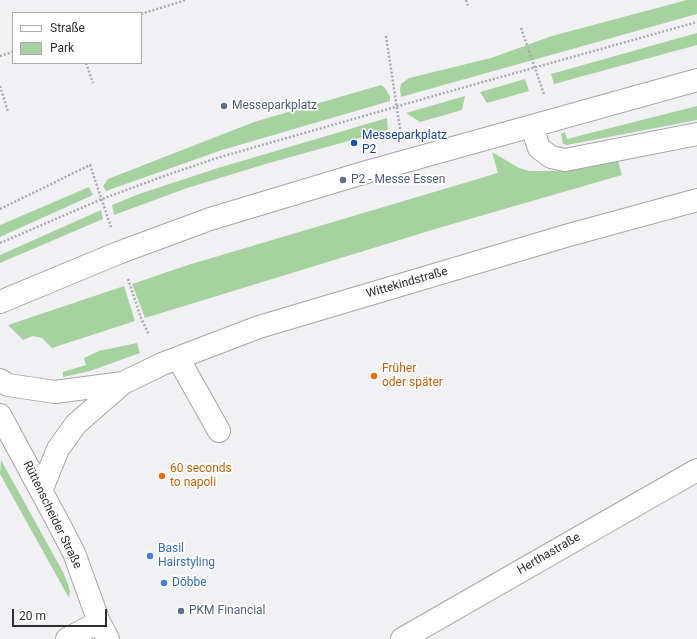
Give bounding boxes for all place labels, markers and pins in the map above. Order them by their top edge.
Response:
place label: Messeparkplatz [232,99,317,113]
marker: Messeparkplatz [219,101,229,111]
place label: Messeparkplatz P2 [362,129,447,157]
marker: Messeparkplatz P2 [349,138,359,148]
place label: P2 - Messe Essen [351,173,445,187]
marker: P2 - Messe Essen [338,175,348,185]
place label: Früher oder später [382,362,443,390]
marker: Früher oder später [369,371,379,381]
place label: 60 seconds to napoli [170,462,232,490]
marker: 60 seconds to napoli [157,471,167,481]
place label: Basil Hairstyling [158,542,215,570]
marker: Basil Hairstyling [145,551,155,561]
place label: Döbbe [172,576,207,590]
marker: Döbbe [159,578,169,588]
place label: PKM Financial [189,604,266,618]
marker: PKM Financial [176,606,186,616]

